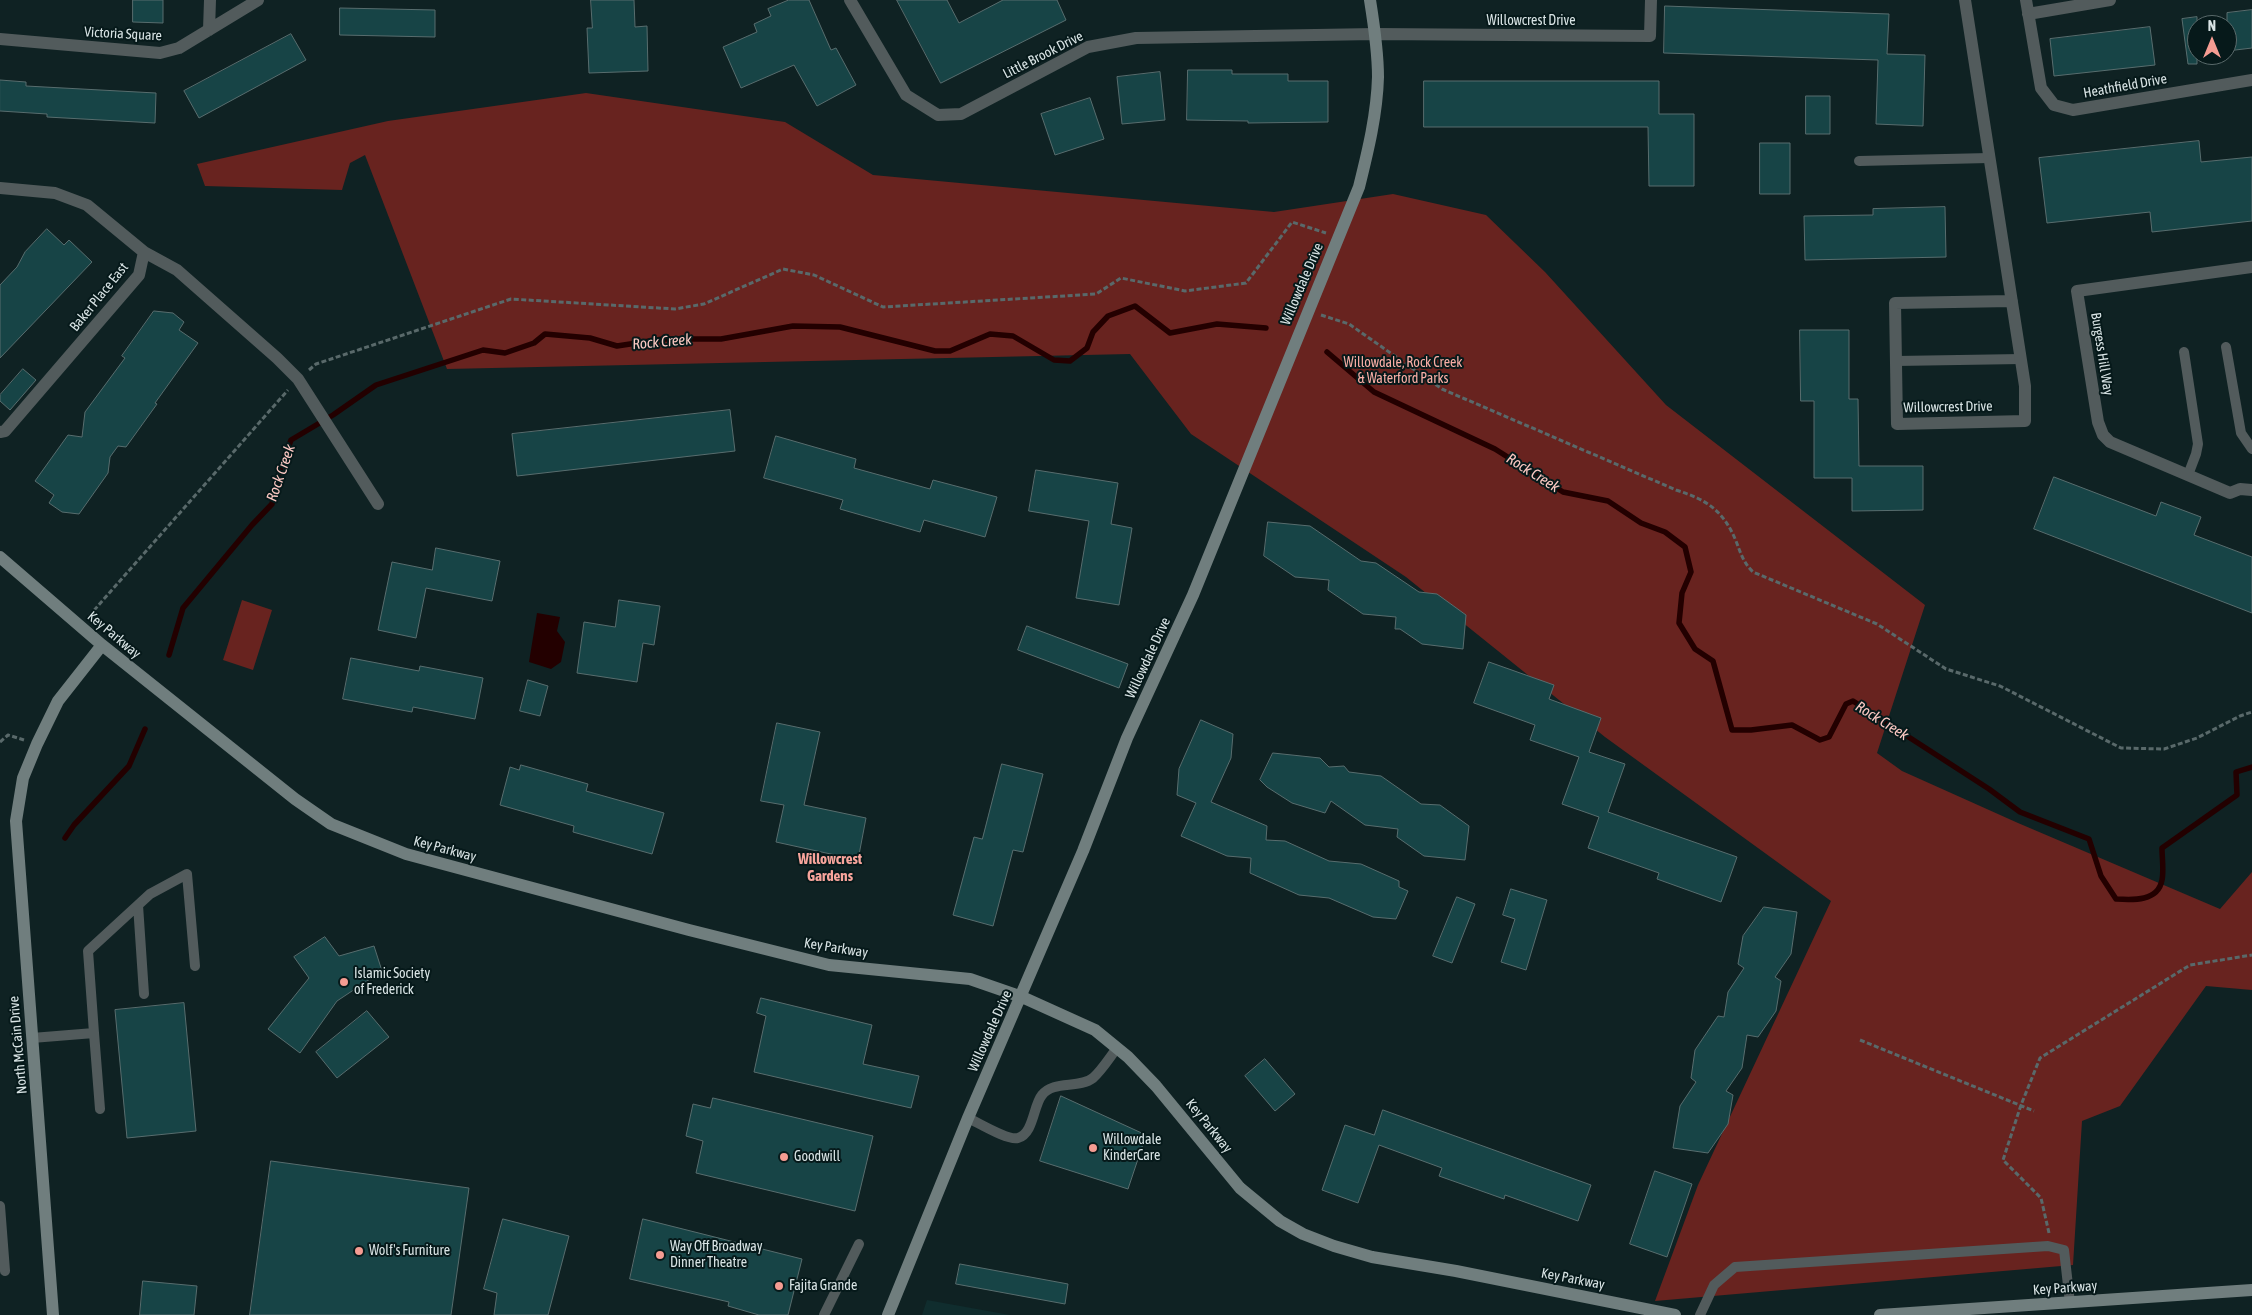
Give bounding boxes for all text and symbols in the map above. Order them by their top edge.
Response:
street label: Willowcrest Drive [1486,13,1576,29]
north arrow [2187,15,2237,65]
text: N [2208,18,2216,34]
street label: Victoria Square [84,24,162,44]
street label: Little Brook Drive [1000,28,1086,82]
street label: Heathfield Drive [2082,70,2168,102]
street label: Willowdale Drive [1277,240,1327,328]
street label: Baker Place East [66,259,132,335]
street label: Burgess Hill Way [2087,311,2117,397]
water label: Rock Creek [632,330,692,354]
park label: Willowdale, Rock Creek & Waterford Parks [1344,355,1462,388]
street label: Willowcrest Drive [1903,398,1993,416]
water label: Rock Creek [263,442,299,504]
water label: Rock Creek [1503,450,1563,496]
street label: Key Parkway [84,608,144,662]
street label: Willowdale Drive [1122,615,1174,701]
water label: Rock Creek [1852,698,1912,744]
street label: Key Parkway [412,833,478,865]
district label: Willowcrest Gardens [798,850,862,885]
street label: Key Parkway [803,935,869,961]
place label: Islamic Society of Frederick [354,966,430,999]
marker: Islamic Society of Frederick [338,976,350,988]
street label: Willowdale Drive [965,988,1015,1074]
street label: North McCain Drive [5,995,31,1095]
street label: Key Parkway [1182,1096,1236,1156]
place label: Willowdale KinderCare [1103,1132,1161,1164]
marker: Willowdale KinderCare [1087,1142,1099,1154]
place label: Goodwill [794,1149,840,1165]
marker: Goodwill [778,1151,790,1163]
place label: Way Off Broadway Dinner Theatre [670,1239,763,1272]
place label: Wolf's Furniture [369,1243,450,1259]
marker: Wolf's Furniture [353,1245,365,1257]
marker: Way Off Broadway Dinner Theatre [654,1249,666,1261]
street label: Key Parkway [1540,1265,1606,1293]
street label: Key Parkway [2032,1277,2098,1299]
place label: Fajita Grande [789,1278,857,1294]
marker: Fajita Grande [773,1280,785,1292]

